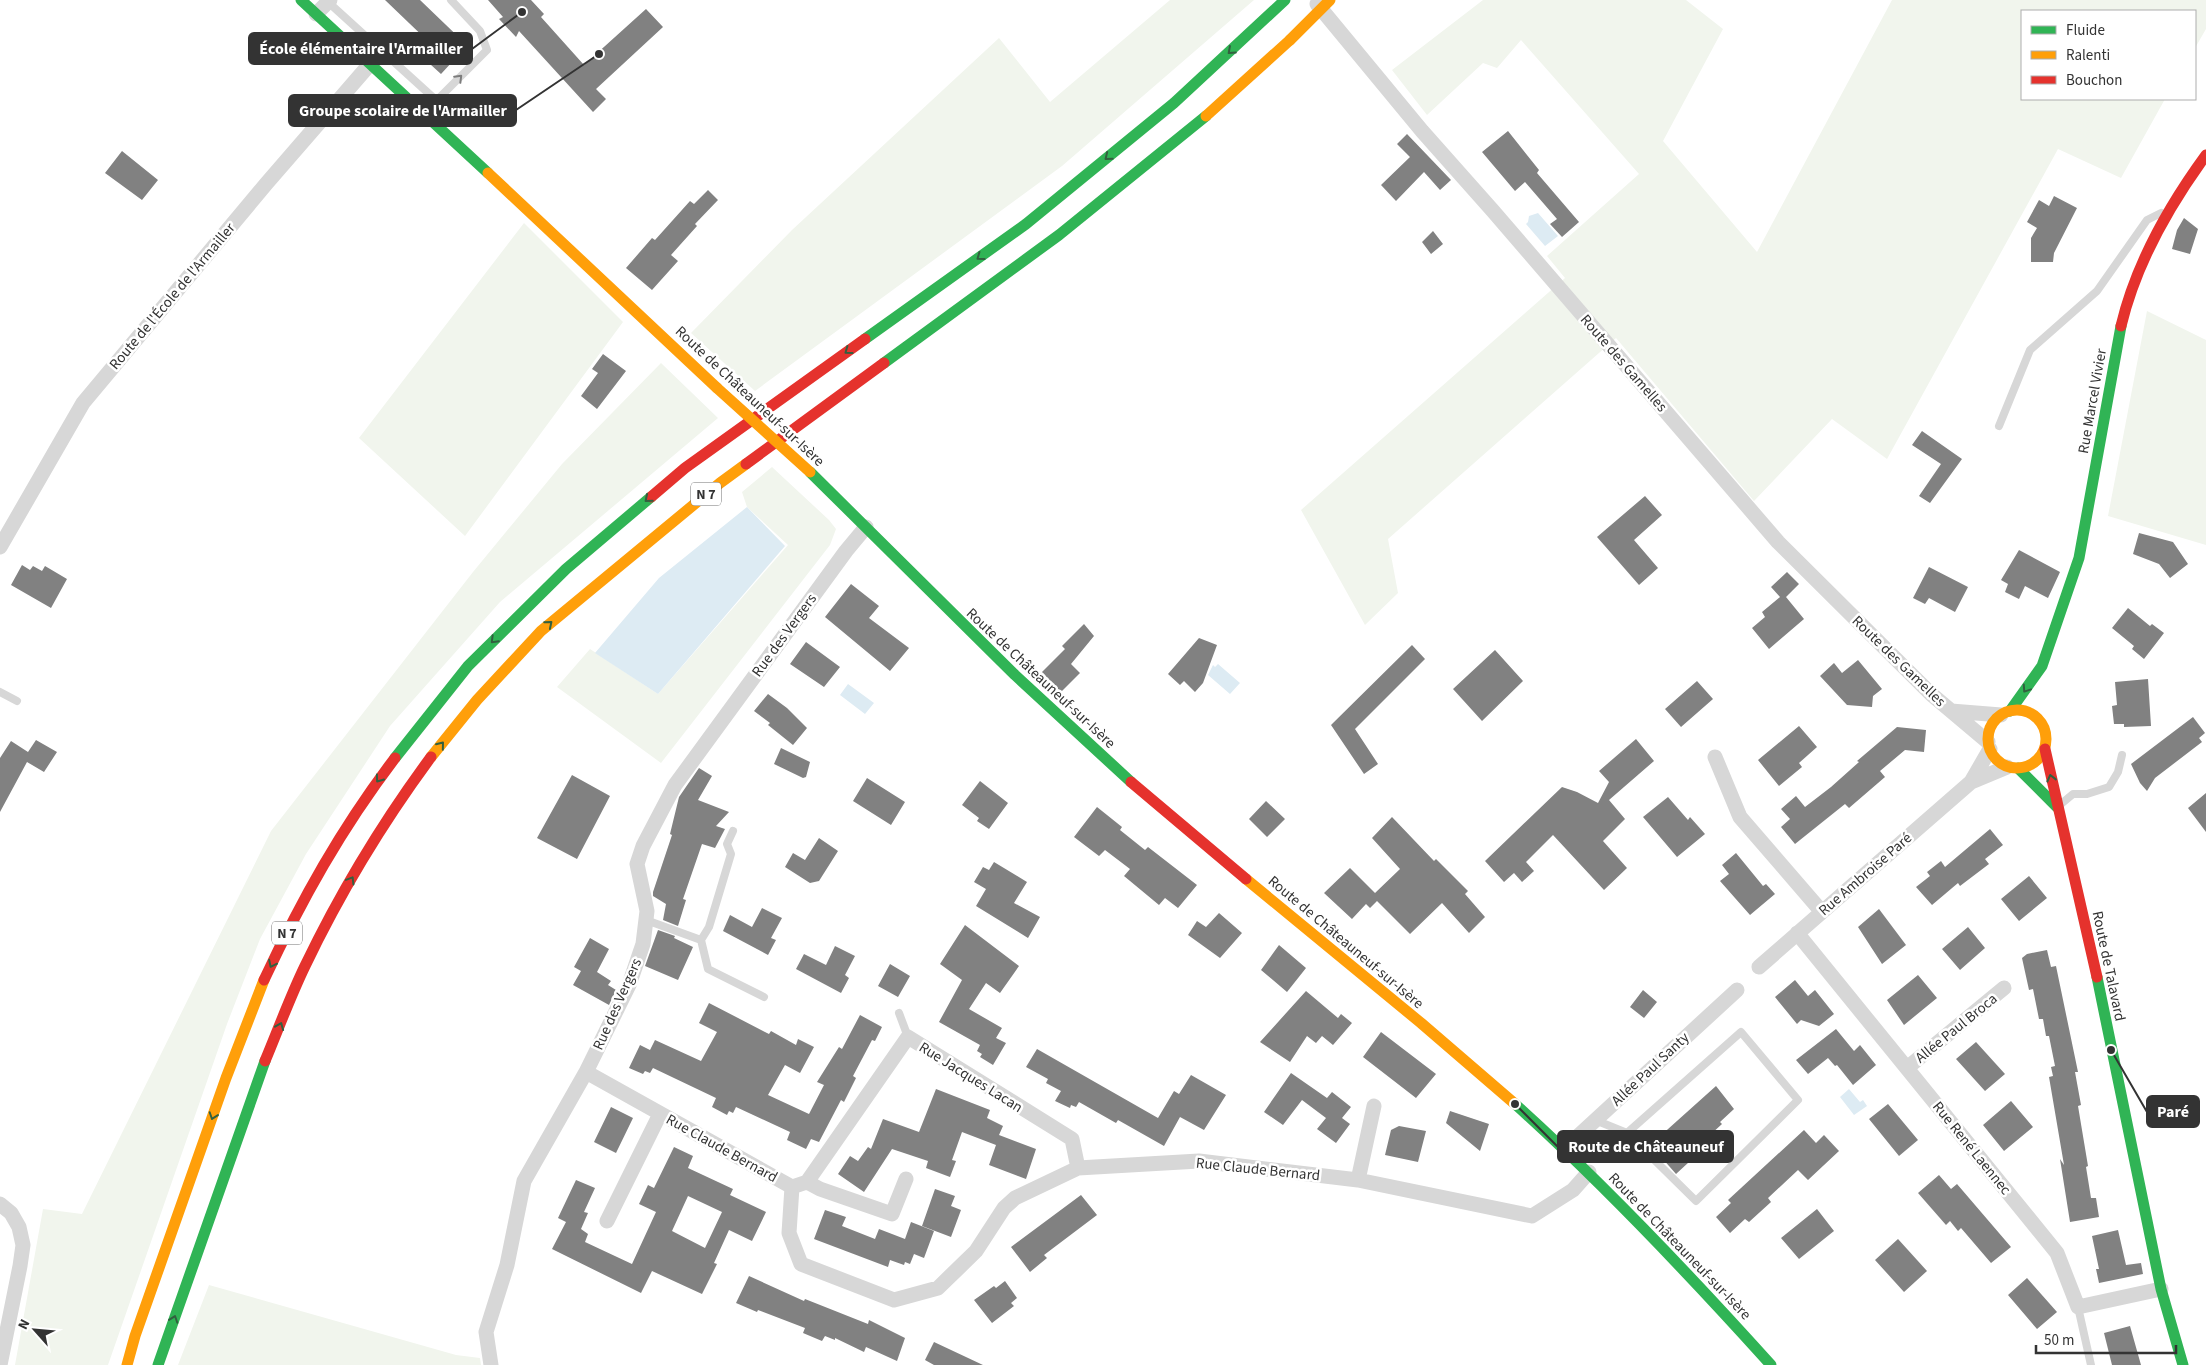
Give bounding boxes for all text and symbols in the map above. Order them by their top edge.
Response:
legend [2021,10,2196,100]
text: Fluide [2066,20,2105,41]
callout: École élémentaire l'Armailler [249,33,472,64]
text: École élémentaire l'Armailler [259,38,463,60]
one-way arrow [1228,45,1237,54]
text: Ralenti [2066,45,2110,66]
text: Bouchon [2066,70,2122,91]
one-way arrow [453,75,462,84]
callout: Groupe scolaire de l'Armailler [289,95,516,126]
text: Groupe scolaire de l'Armailler [299,100,508,122]
one-way arrow [1105,151,1114,160]
street label: Route de l'École de l'Armailler [105,218,241,374]
one-way arrow [977,250,986,260]
street label: Route des Gamelles [1575,310,1672,417]
street label: Route de Châteauneuf-sur-Isère [670,321,829,471]
one-way arrow [844,345,854,354]
street label: Rue Marcel Vivier [2073,346,2112,455]
road number: N 7 [691,482,721,506]
one-way arrow [645,494,654,502]
street label: Rue des Vergers [747,589,822,681]
street label: Route de Châteauneuf-sur-Isère [961,603,1120,753]
street label: Route des Gamelles [1847,611,1950,712]
one-way arrow [543,622,552,630]
one-way arrow [491,634,500,643]
one-way arrow [2023,683,2032,692]
one-way arrow [435,742,443,751]
one-way arrow [376,773,385,783]
one-way arrow [2047,775,2057,783]
street label: Rue Ambroise Paré [1814,828,1917,921]
street label: Route de Châteauneuf-sur-Isère [1263,871,1428,1014]
one-way arrow [345,877,354,886]
street label: Route de Talavard [2087,909,2130,1023]
road number: N 7 [272,921,302,944]
street label: Rue des Vergers [588,955,647,1053]
one-way arrow [268,959,278,968]
street label: Allée Paul Broca [1911,989,2002,1068]
one-way arrow [273,1022,284,1031]
street label: Allée Paul Santy [1607,1028,1694,1111]
street label: Rue Jacques Lacan [915,1037,1027,1118]
callout: Paré [2147,1096,2199,1127]
street label: Rue René Laennec [1927,1097,2016,1200]
text: Paré [2157,1101,2189,1123]
street label: Rue Claude Bernard [662,1109,781,1188]
one-way arrow [209,1111,219,1120]
callout: Route de Châteauneuf [1558,1131,1733,1162]
text: Route de Châteauneuf [1568,1136,1724,1158]
street label: Rue Claude Bernard [1195,1153,1321,1186]
street label: Route de Châteauneuf-sur-Isère [1604,1168,1756,1325]
north arrow [10,1305,60,1355]
one-way arrow [168,1315,178,1324]
text: N [13,1316,35,1333]
scale bar [2036,1322,2176,1354]
text: 50 m [2044,1330,2074,1351]

